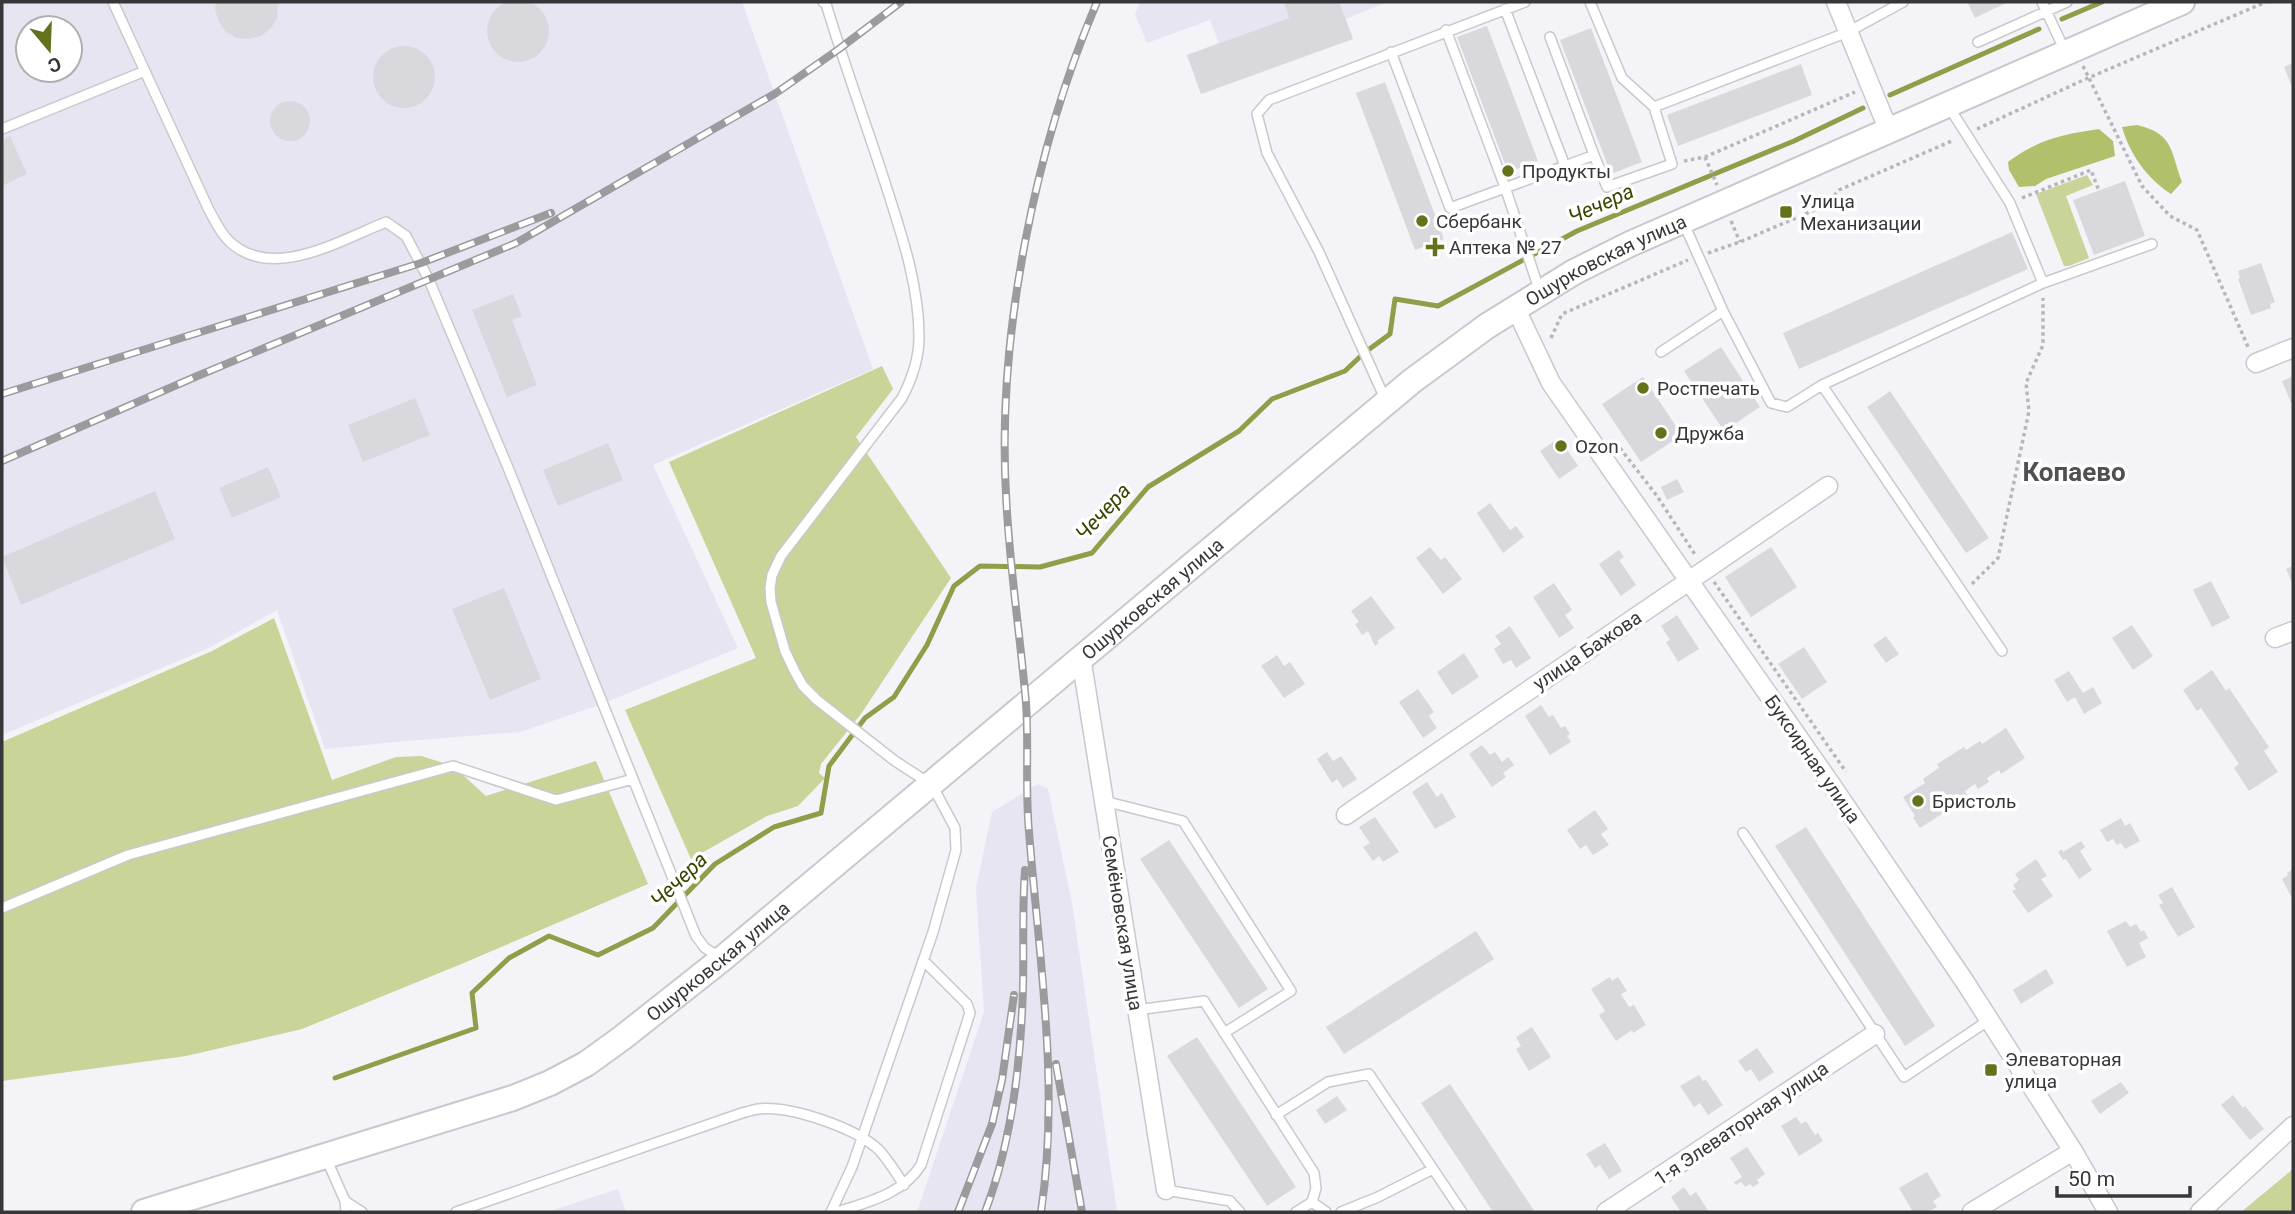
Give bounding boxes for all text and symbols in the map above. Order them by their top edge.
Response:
north arrow [14,14,84,84]
text: С [45,52,64,77]
place label: Продукты [1522,160,1611,183]
marker: Продукты [1500,163,1516,179]
water label: Чечера [1565,179,1637,229]
place label: Улица Механизации [1800,190,1922,235]
marker: Улица Механизации [1778,204,1794,220]
place label: Сбербанк [1436,210,1522,233]
street label: Ошурковская улица [1521,210,1690,311]
marker: Сбербанк [1414,213,1430,229]
place label: Аптека № 27 [1449,236,1562,259]
marker: Аптека № 27 [1427,239,1443,255]
place label: Ростпечать [1657,377,1760,400]
marker: Ростпечать [1635,380,1651,396]
place label: Дружба [1675,422,1744,445]
marker: Дружба [1653,425,1669,441]
place label: Ozon [1575,435,1619,458]
marker: Ozon [1553,438,1569,454]
district label: Копаево [2022,457,2126,487]
water label: Чечера [1071,479,1135,545]
street label: Ошурковская улица [1077,533,1228,665]
street label: улица Бажова [1529,606,1646,695]
street label: Буксирная улица [1760,691,1865,828]
place label: Бристоль [1932,790,2016,813]
marker: Бристоль [1910,793,1926,809]
street label: Семёновская улица [1097,834,1148,1012]
water label: Чечера [646,847,712,913]
street label: Ошурковская улица [642,896,794,1026]
place label: Элеваторная улица [2005,1048,2122,1093]
street label: 1-я Элеваторная улица [1650,1057,1833,1190]
marker: Элеваторная улица [1983,1062,1999,1078]
scale bar [2057,1154,2190,1198]
text: 50 m [2068,1167,2115,1191]

